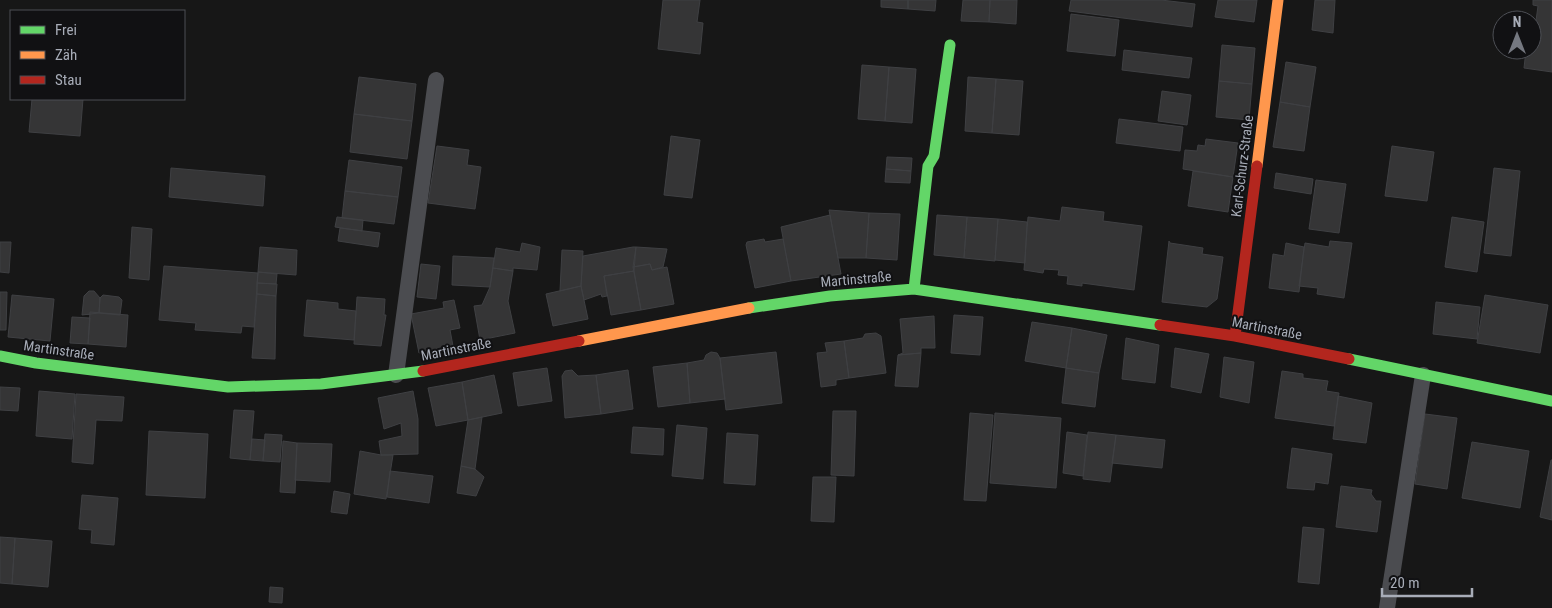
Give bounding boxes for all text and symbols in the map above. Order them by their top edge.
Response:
legend [10,10,185,100]
north arrow [1492,10,1542,60]
text: N [1513,14,1521,30]
text: Frei [55,21,77,39]
text: Zäh [55,46,77,64]
text: Stau [55,71,82,89]
street label: Karl-Schurz-Straße [1228,114,1256,218]
street label: Martinstraße [820,268,893,290]
street label: Martinstraße [1231,313,1304,343]
street label: Martinstraße [420,334,493,364]
street label: Martinstraße [23,337,96,363]
scale bar [1382,566,1472,598]
text: 20 m [1390,574,1420,592]

